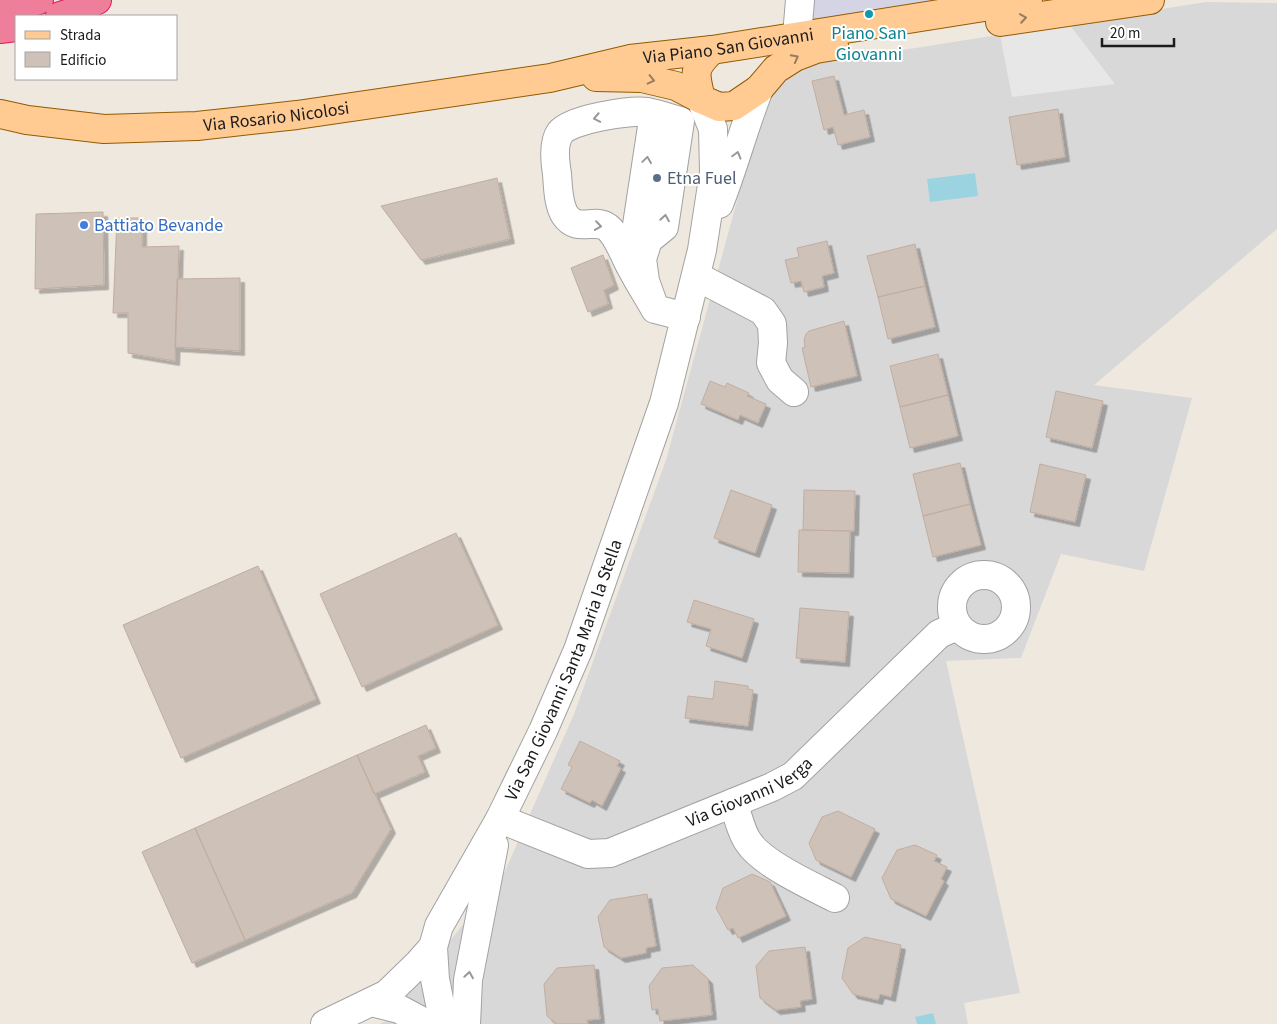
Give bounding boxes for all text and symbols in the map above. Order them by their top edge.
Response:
marker: Piano San Giovanni [863,8,875,20]
one-way arrow [1019,14,1027,24]
legend [15,15,178,80]
scale bar [1102,15,1174,47]
place label: Piano San Giovanni [831,21,907,67]
street label: Via Piano San Giovanni [642,22,815,70]
text: 20 m [1110,23,1140,44]
text: Strada [60,25,101,46]
text: Edificio [60,50,107,71]
one-way arrow [790,54,799,64]
one-way arrow [646,74,655,85]
street label: Via Rosario Nicolosi [202,95,351,138]
one-way arrow [593,112,602,122]
one-way arrow [731,150,742,159]
one-way arrow [641,156,652,164]
place label: Etna Fuel [667,166,737,191]
marker: Etna Fuel [651,172,663,184]
place label: Battiato Bevande [94,213,223,238]
one-way arrow [659,214,670,222]
marker: Battiato Bevande [78,219,90,231]
one-way arrow [595,220,603,231]
street label: Via San Giovanni Santa Maria la Stella [498,536,628,805]
street label: Via Giovanni Verga [682,751,818,833]
one-way arrow [463,971,474,979]

